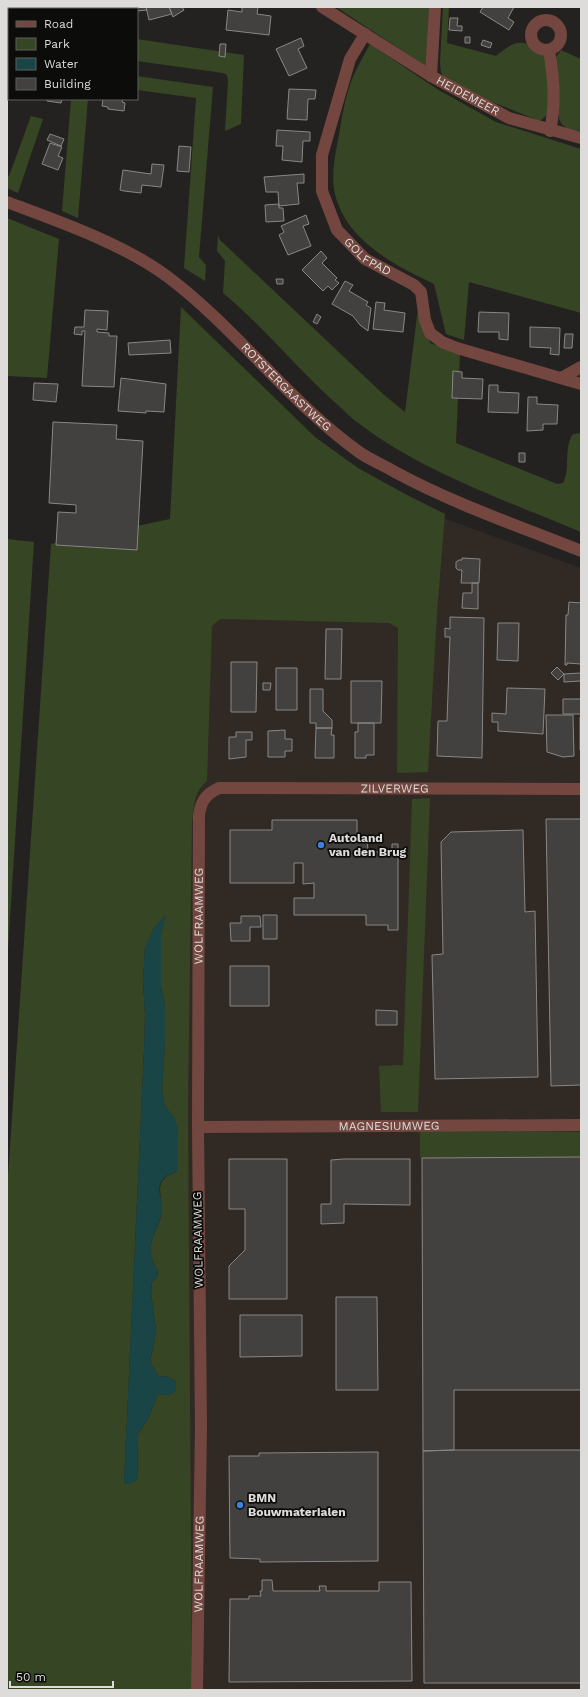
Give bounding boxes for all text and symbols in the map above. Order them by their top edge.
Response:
legend [8,8,138,100]
text: Road [44,17,73,31]
text: Park [44,37,70,51]
text: Water [44,57,79,71]
street label: HEIDEMEER [434,73,502,119]
text: Building [44,77,91,91]
street label: GOLFPAD [341,235,393,279]
street label: ROTSTERGAASTWEG [238,340,334,434]
street label: ZILVERWEG [360,781,429,796]
place label: Autoland van den Brug [328,831,407,859]
marker: Autoland van den Brug [316,840,326,850]
street label: WOLFRAAMWEG [192,868,206,964]
street label: MAGNESIUMWEG [339,1119,439,1133]
street label: WOLFRAAMWEG [190,1192,206,1288]
place label: BMN Bouwmaterialen [248,1491,346,1519]
marker: BMN Bouwmaterialen [235,1500,245,1510]
street label: WOLFRAAMWEG [191,1516,207,1612]
scale bar [10,1663,113,1689]
text: 50 m [16,1670,46,1684]

